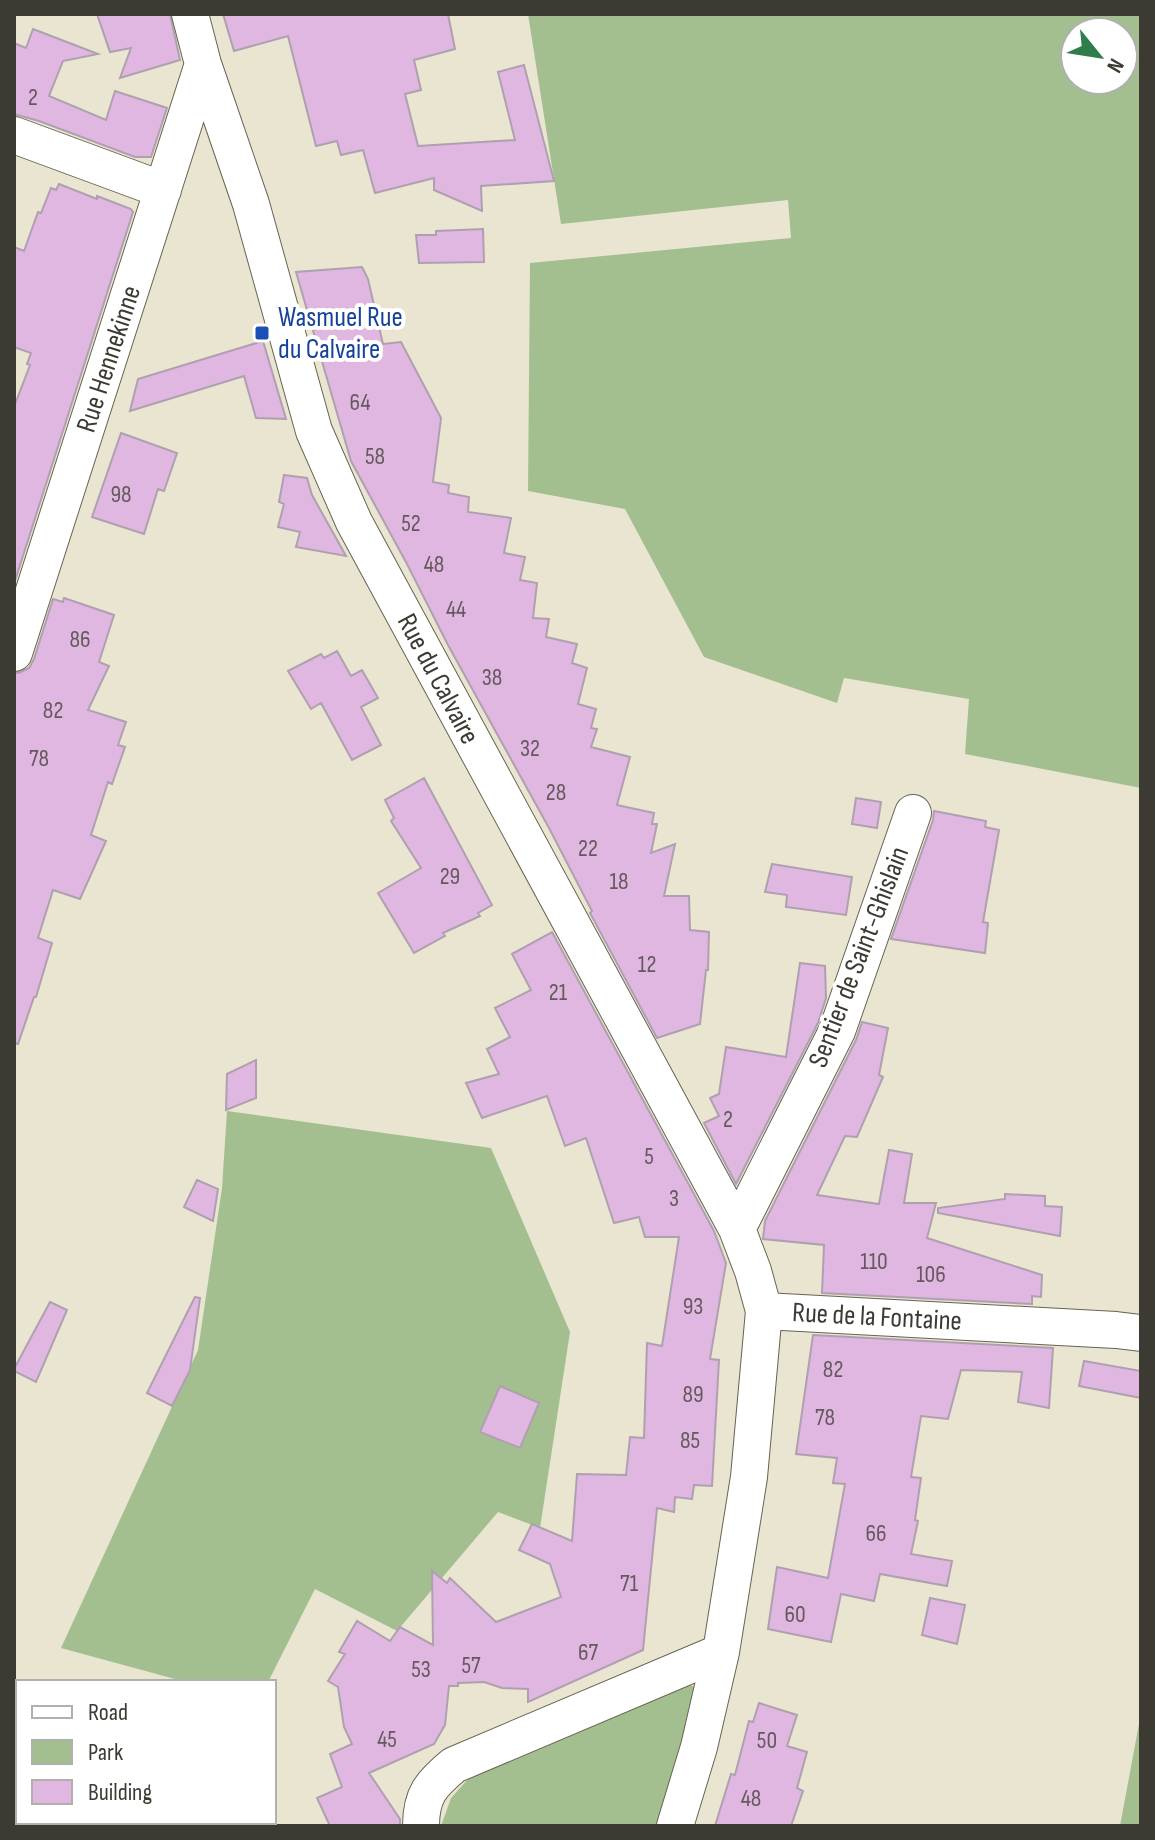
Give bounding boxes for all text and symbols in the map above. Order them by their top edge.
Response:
north arrow [1059,16,1139,96]
text: N [1100,53,1130,77]
house number: 2 [28,83,38,112]
street label: Rue Hennekinne [70,282,148,436]
place label: Wasmuel Rue du Calvaire [278,301,403,366]
marker: Wasmuel Rue du Calvaire [253,324,271,342]
house number: 64 [350,388,370,417]
house number: 58 [365,442,385,471]
house number: 98 [110,480,132,509]
house number: 52 [401,509,421,538]
house number: 48 [424,550,444,579]
house number: 44 [446,595,466,624]
street label: Rue du Calvaire [390,608,486,750]
house number: 86 [69,625,91,654]
house number: 38 [482,663,502,692]
house number: 82 [43,696,63,725]
house number: 32 [520,734,540,763]
house number: 78 [29,744,49,773]
house number: 28 [546,778,566,807]
house number: 22 [578,834,598,863]
street label: Sentier de Saint-Ghislain [802,842,916,1072]
house number: 29 [440,862,460,891]
house number: 18 [610,867,628,896]
house number: 12 [638,950,656,979]
house number: 21 [549,978,568,1007]
house number: 2 [723,1105,733,1134]
house number: 5 [644,1142,654,1171]
house number: 3 [669,1184,679,1213]
house number: 110 [860,1247,888,1276]
house number: 106 [916,1260,946,1289]
house number: 93 [683,1292,703,1321]
street label: Rue de la Fontaine [791,1296,963,1338]
house number: 82 [823,1355,843,1384]
house number: 89 [682,1380,704,1409]
house number: 78 [815,1403,835,1432]
house number: 85 [680,1426,700,1455]
house number: 66 [865,1519,887,1548]
house number: 71 [620,1569,639,1598]
house number: 60 [784,1600,806,1629]
house number: 67 [578,1638,598,1667]
house number: 57 [461,1651,481,1680]
house number: 53 [411,1655,431,1684]
legend [16,1680,276,1824]
text: Road [88,1698,128,1727]
house number: 45 [377,1725,397,1754]
house number: 50 [757,1726,777,1755]
text: Park [88,1738,123,1767]
text: Building [88,1778,152,1807]
house number: 48 [741,1784,761,1813]

